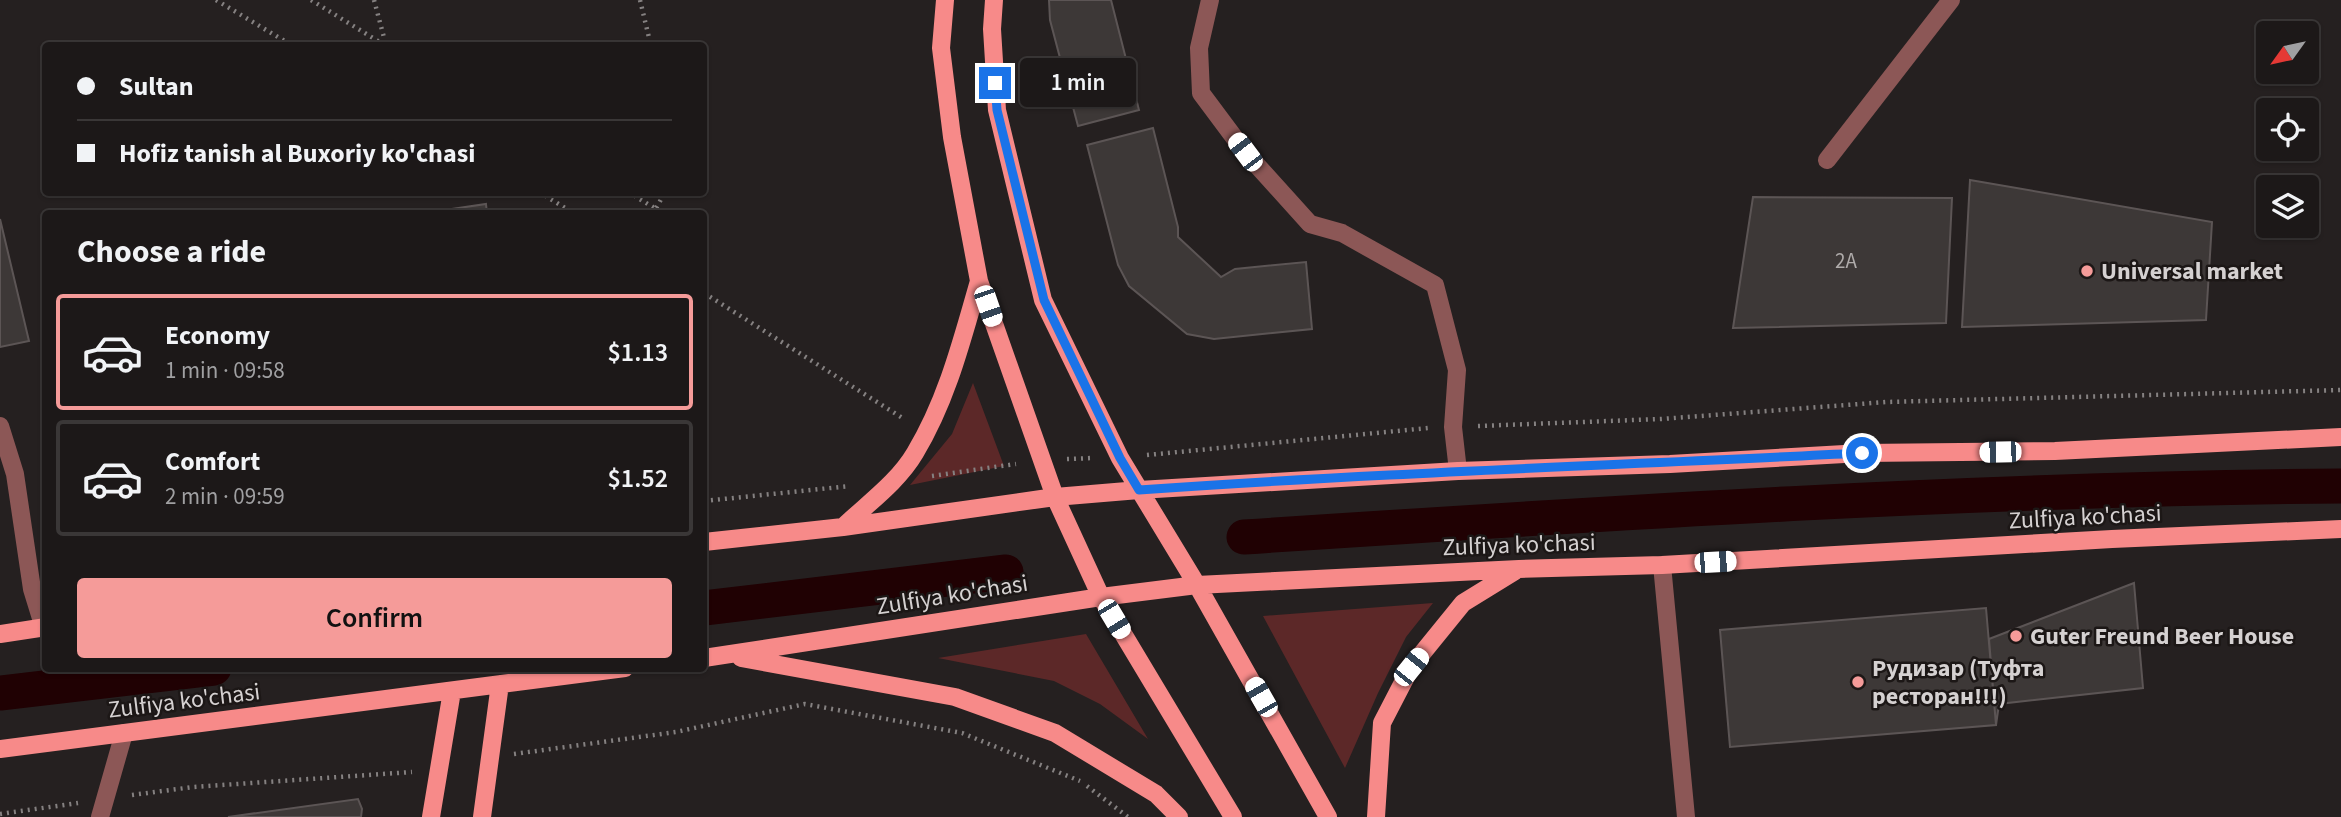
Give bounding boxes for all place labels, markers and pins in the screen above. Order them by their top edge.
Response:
place label: Universal market [2101,254,2283,289]
marker: Universal market [2079,263,2095,279]
place label: Guter Freund Beer House [2030,619,2294,654]
marker: Guter Freund Beer House [2008,628,2024,644]
place label: Рудизар (Туфта ресторан!!!) [1872,651,2044,714]
marker: Рудизар (Туфта ресторан!!!) [1850,674,1866,690]

